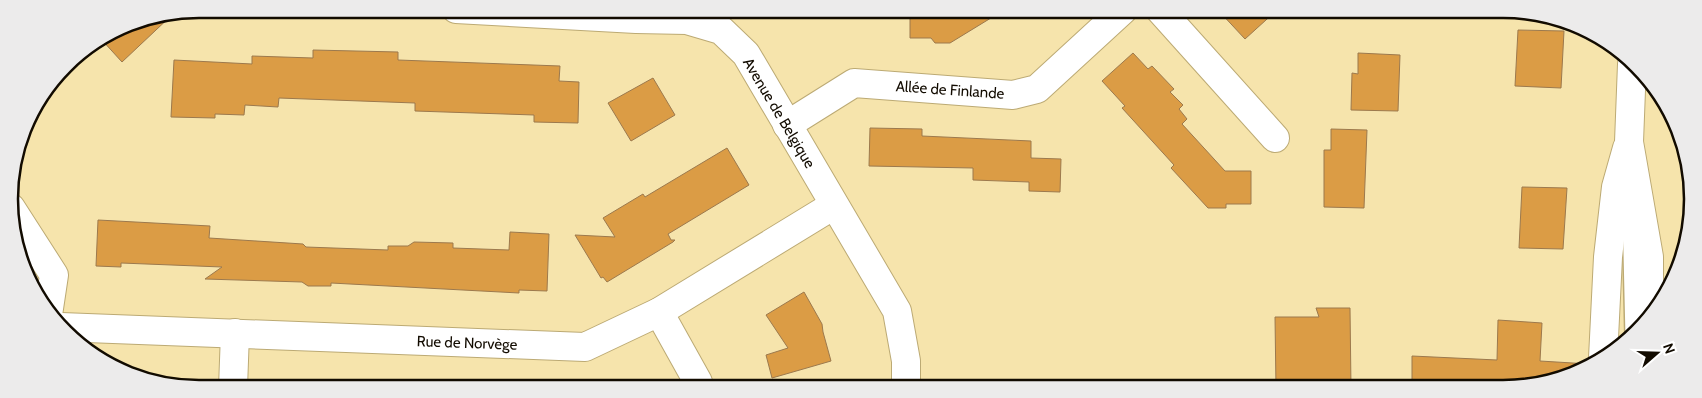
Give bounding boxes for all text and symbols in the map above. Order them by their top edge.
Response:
street label: Avenue de Belgique [739,55,819,172]
street label: Allée de Finlande [895,77,1005,103]
north arrow [1632,328,1682,378]
street label: Rue de Norvège [416,332,518,354]
text: N [1659,341,1679,356]

